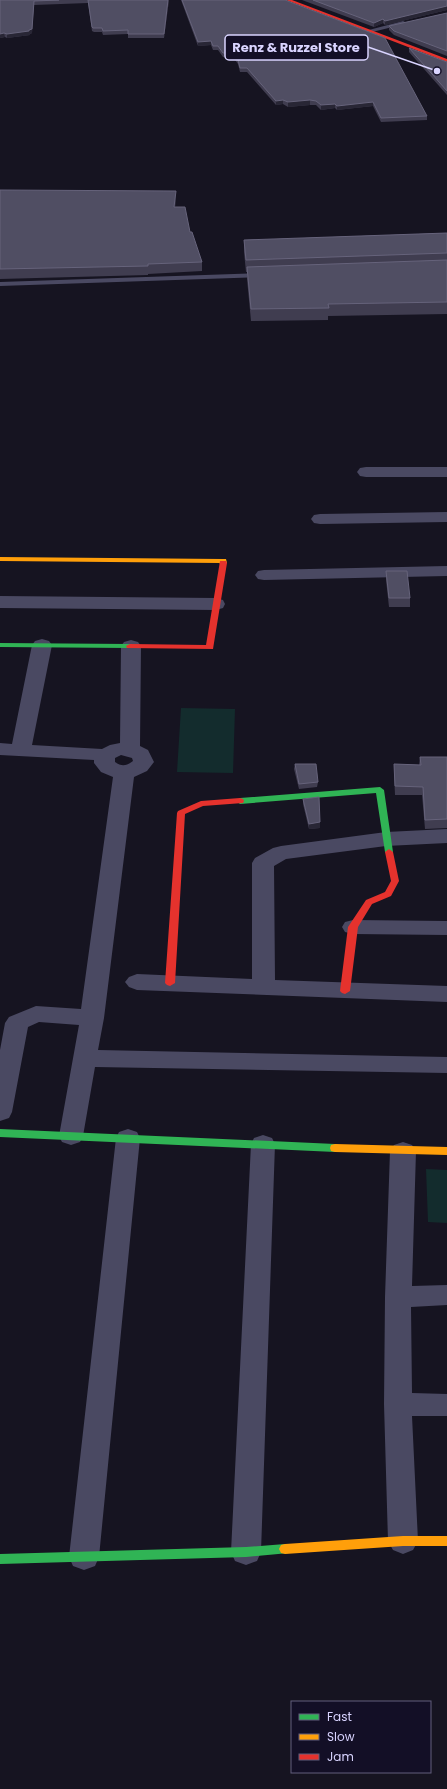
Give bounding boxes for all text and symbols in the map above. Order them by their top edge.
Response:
callout: Renz & Ruzzel Store [225,35,368,60]
text: Renz & Ruzzel Store [232,38,360,57]
legend [291,1701,431,1773]
text: Fast [327,1708,352,1725]
text: Slow [327,1728,355,1745]
text: Jam [327,1748,354,1765]

